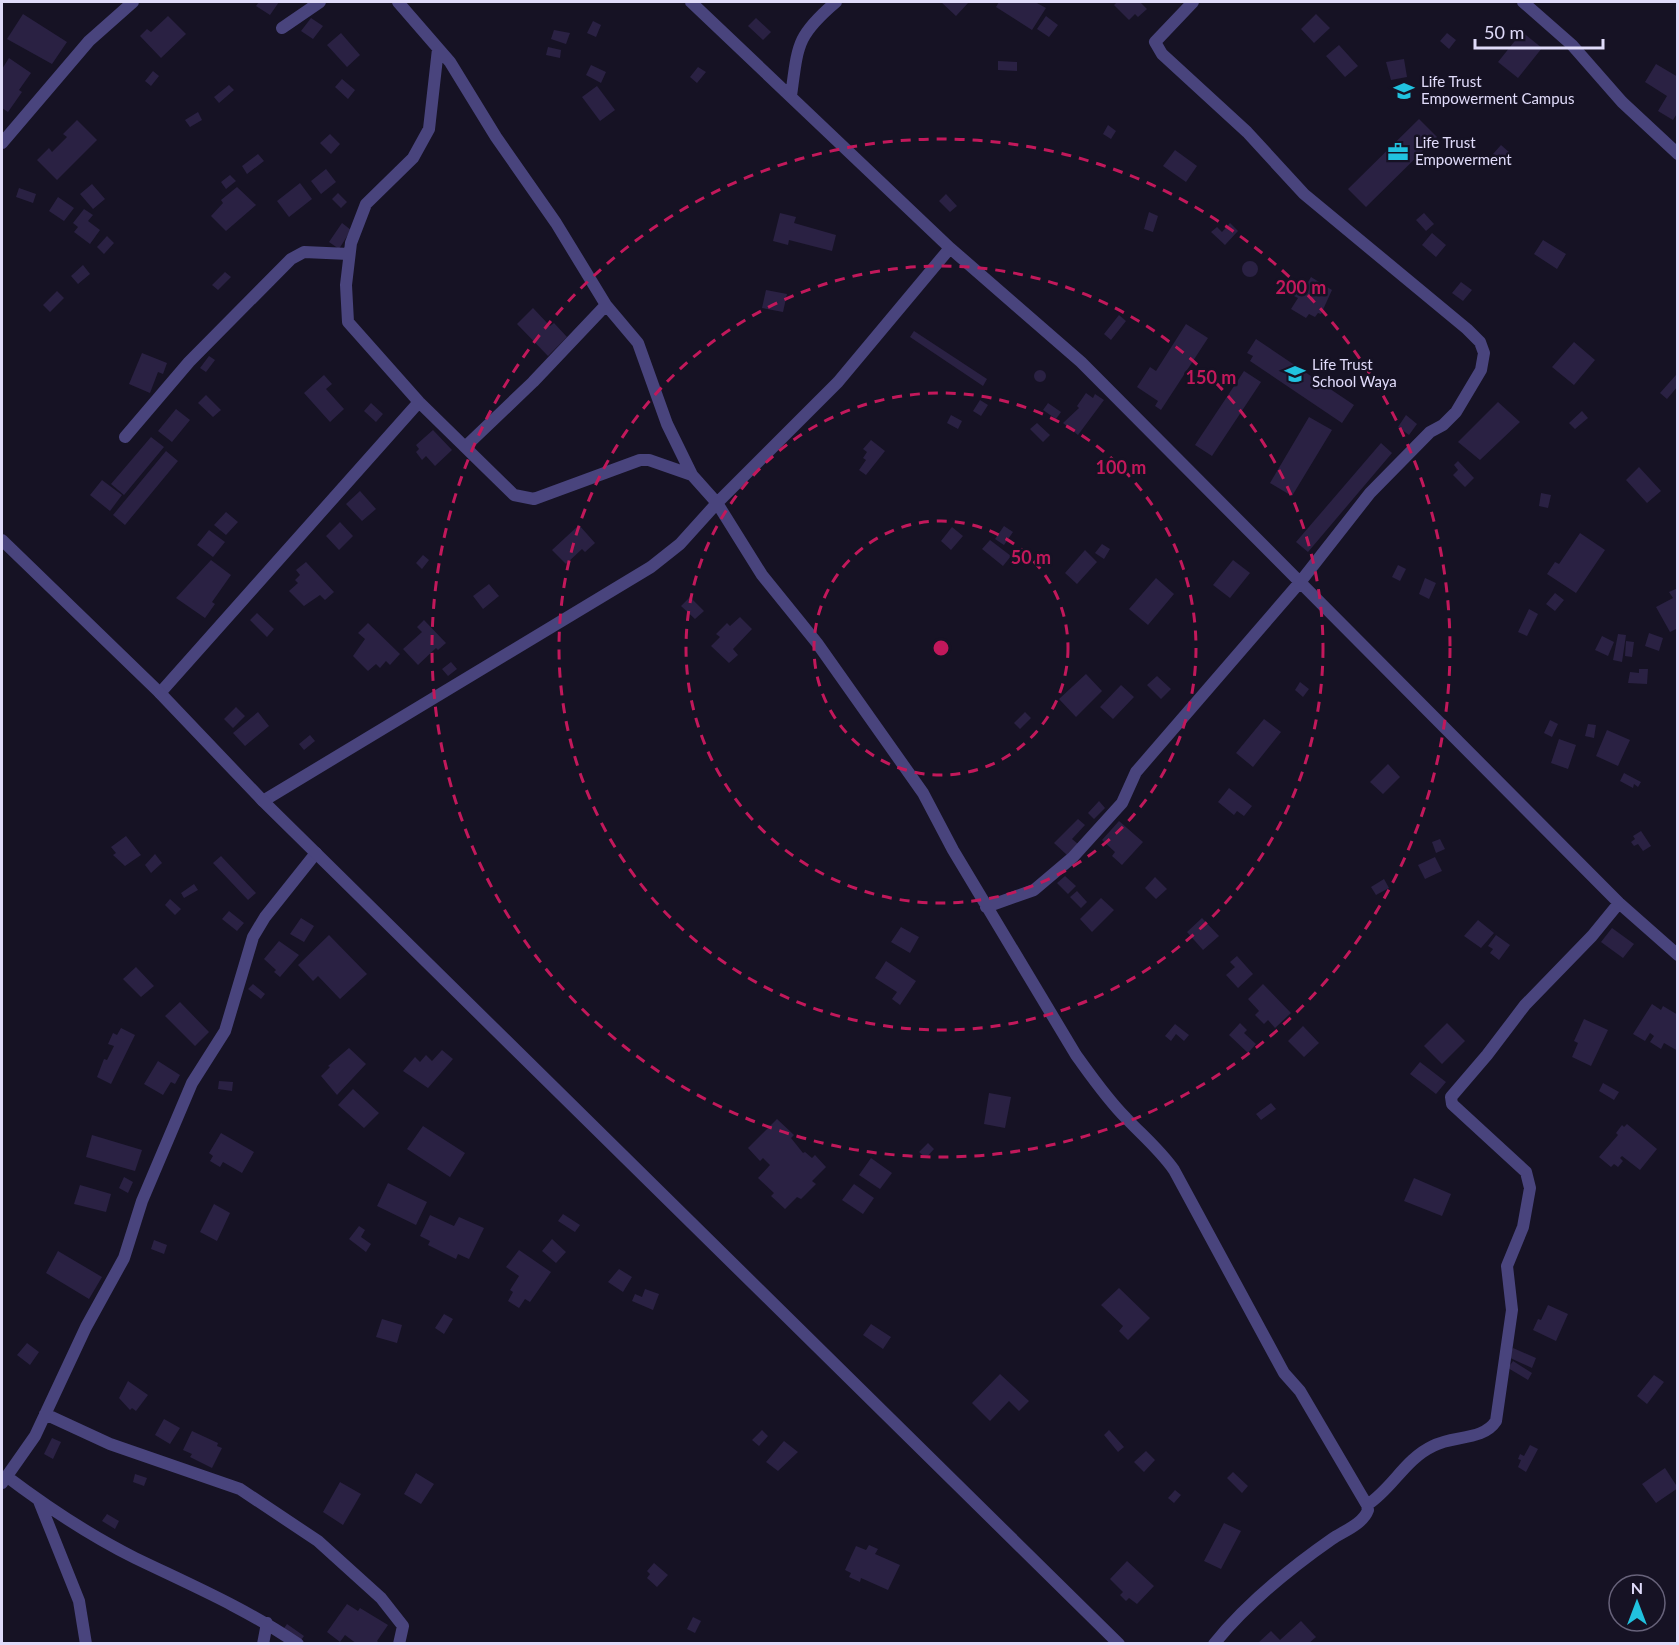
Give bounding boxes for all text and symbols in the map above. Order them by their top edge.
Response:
scale bar [1475,12,1602,50]
text: 50 m [1484,21,1524,43]
place label: Life Trust Empowerment Campus [1421,72,1574,107]
school or university icon: Life Trust Empowerment Campus [1392,79,1416,103]
place label: Life Trust Empowerment [1415,133,1512,168]
office icon: Life Trust Empowerment [1386,140,1410,164]
text: 200 m [1276,276,1326,298]
place label: Life Trust School Waya [1312,355,1397,390]
school or university icon: Life Trust School Waya [1283,362,1307,386]
text: 150 m [1186,366,1236,388]
text: 100 m [1096,456,1146,478]
text: 50 m [1011,546,1051,568]
centre of rings [931,638,951,658]
north arrow [1607,1573,1667,1633]
text: N [1631,1578,1643,1597]

